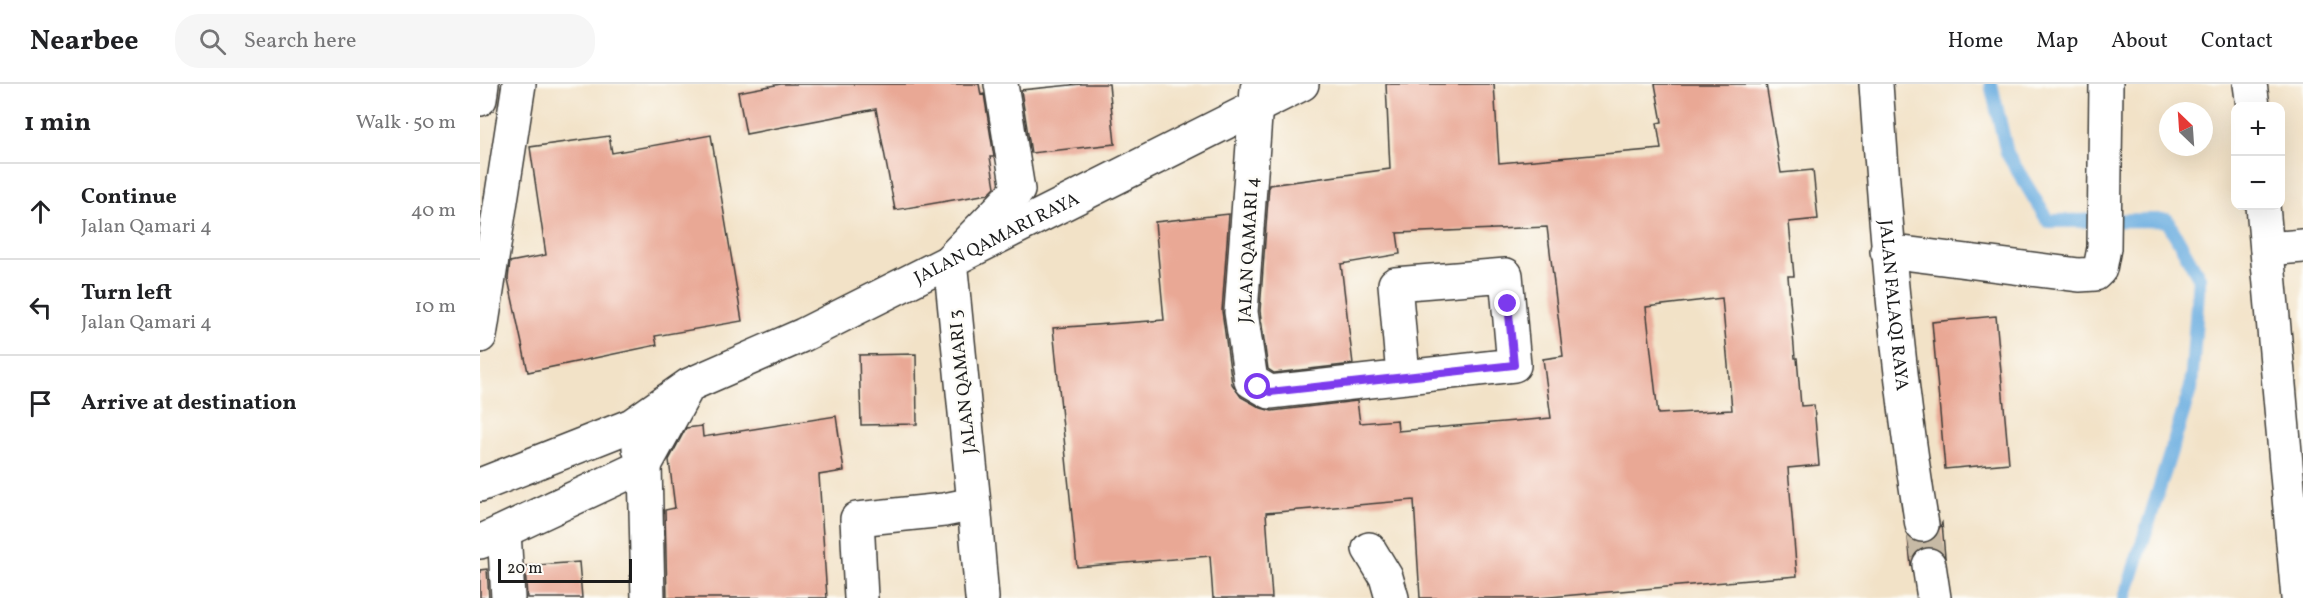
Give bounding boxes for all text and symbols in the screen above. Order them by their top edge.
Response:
search box [175,14,595,68]
text: Nearbee [30,22,139,61]
icon: search [196,25,229,58]
text: Search here [244,26,356,57]
text: Home [1948,27,2003,56]
text: Map [2036,27,2078,56]
text: About [2111,27,2168,56]
text: Contact [2201,27,2273,56]
north arrow [2159,102,2213,156]
map controls [2231,102,2285,210]
button: + [2231,102,2285,156]
text: 1 min [24,105,91,141]
text: Walk · 50 m [356,109,456,137]
button: − [2231,156,2285,210]
street label: JALAN QAMARI 4 [1233,176,1266,324]
text: Continue [81,182,177,213]
street label: JALAN QAMARI RAYA [910,187,1084,291]
icon: ahead [24,195,57,228]
text: 40 m [411,197,456,225]
text: Jalan Qamari 4 [81,213,212,241]
street label: JALAN FALAQI RAYA [1872,219,1914,393]
text: Turn left [81,278,172,309]
route end [1494,290,1520,316]
icon: left [24,291,57,324]
text: 10 m [415,293,456,321]
text: Jalan Qamari 4 [81,309,212,337]
street label: JALAN QAMARI 3 [943,309,983,455]
route start [1244,373,1270,399]
icon: arrive [24,387,57,420]
text: Arrive at destination [81,388,297,419]
scale bar [498,556,632,584]
text: 20 m [507,558,542,580]

